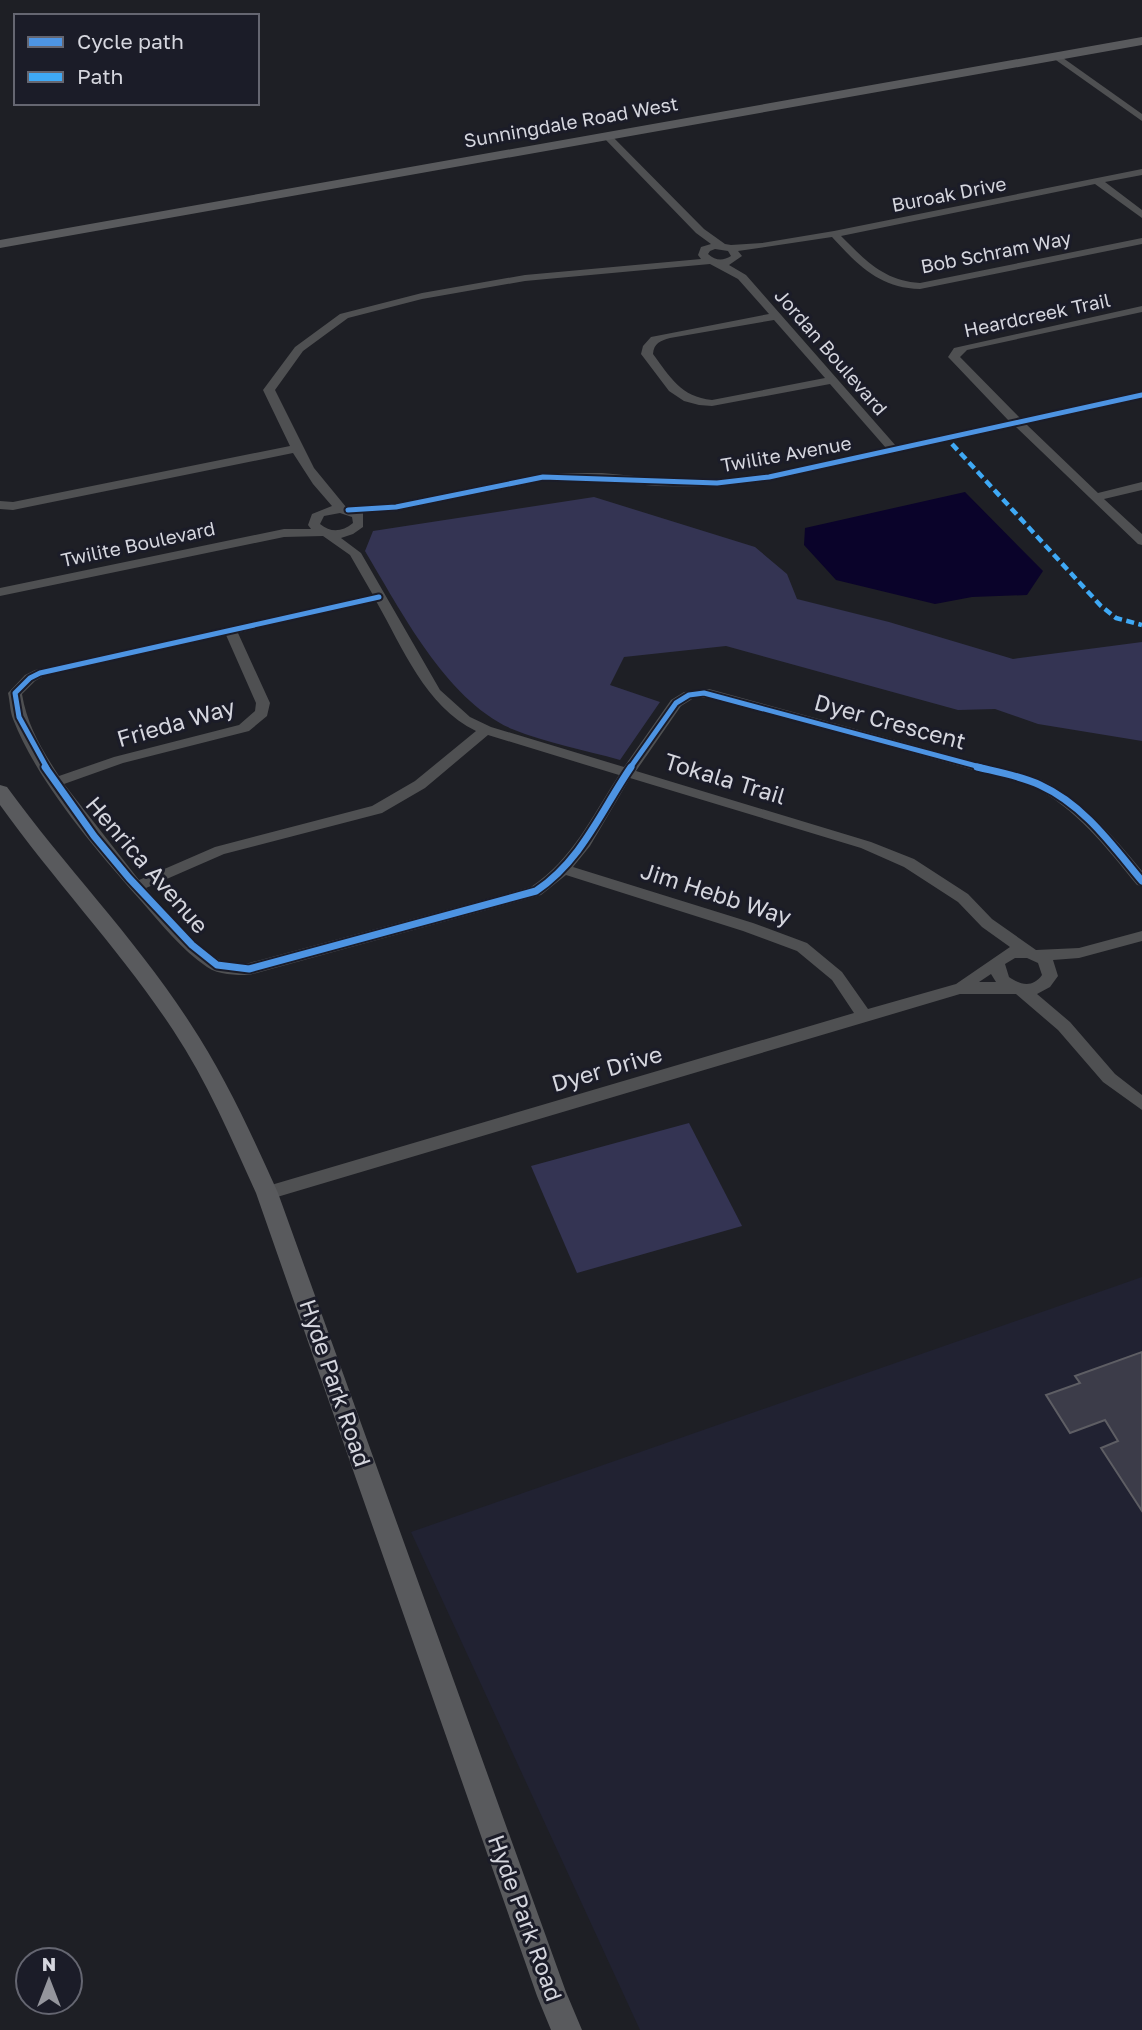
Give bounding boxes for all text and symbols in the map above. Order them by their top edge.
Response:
legend [14,14,259,105]
text: Cycle path [77,28,184,54]
text: Path [77,63,124,89]
street label: Sunningdale Road West [462,91,680,152]
street label: Buroak Drive [890,171,1008,216]
street label: Bob Schram Way [919,226,1073,277]
street label: Jordan Boulevard [770,284,893,420]
street label: Heardcreek Trail [961,288,1112,341]
street label: Twilite Avenue [719,431,853,476]
street label: Twilite Boulevard [59,516,217,571]
street label: Dyer Crescent [812,687,969,755]
street label: Frieda Way [113,692,238,752]
street label: Tokala Trail [661,746,789,810]
street label: Henrica Avenue [81,790,215,939]
street label: Jim Hebb Way [638,856,795,931]
street label: Dyer Drive [548,1039,665,1097]
street label: Hyde Park Road [294,1295,378,1470]
street label: Hyde Park Road [483,1831,569,2005]
north arrow [14,1946,84,2016]
text: N [42,1952,56,1975]

